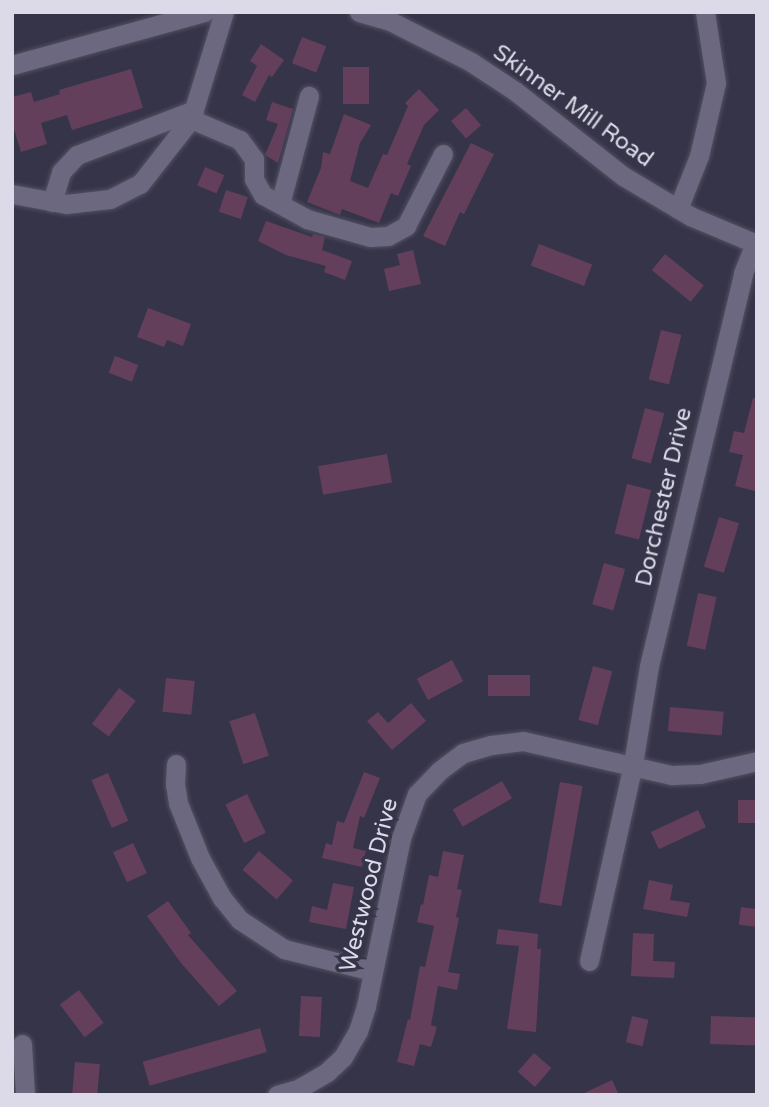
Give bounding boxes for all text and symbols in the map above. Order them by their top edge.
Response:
street label: Skinner Mill Road [488,39,658,173]
street label: Dorchester Drive [630,405,698,589]
street label: Westwood Drive [334,795,404,975]

